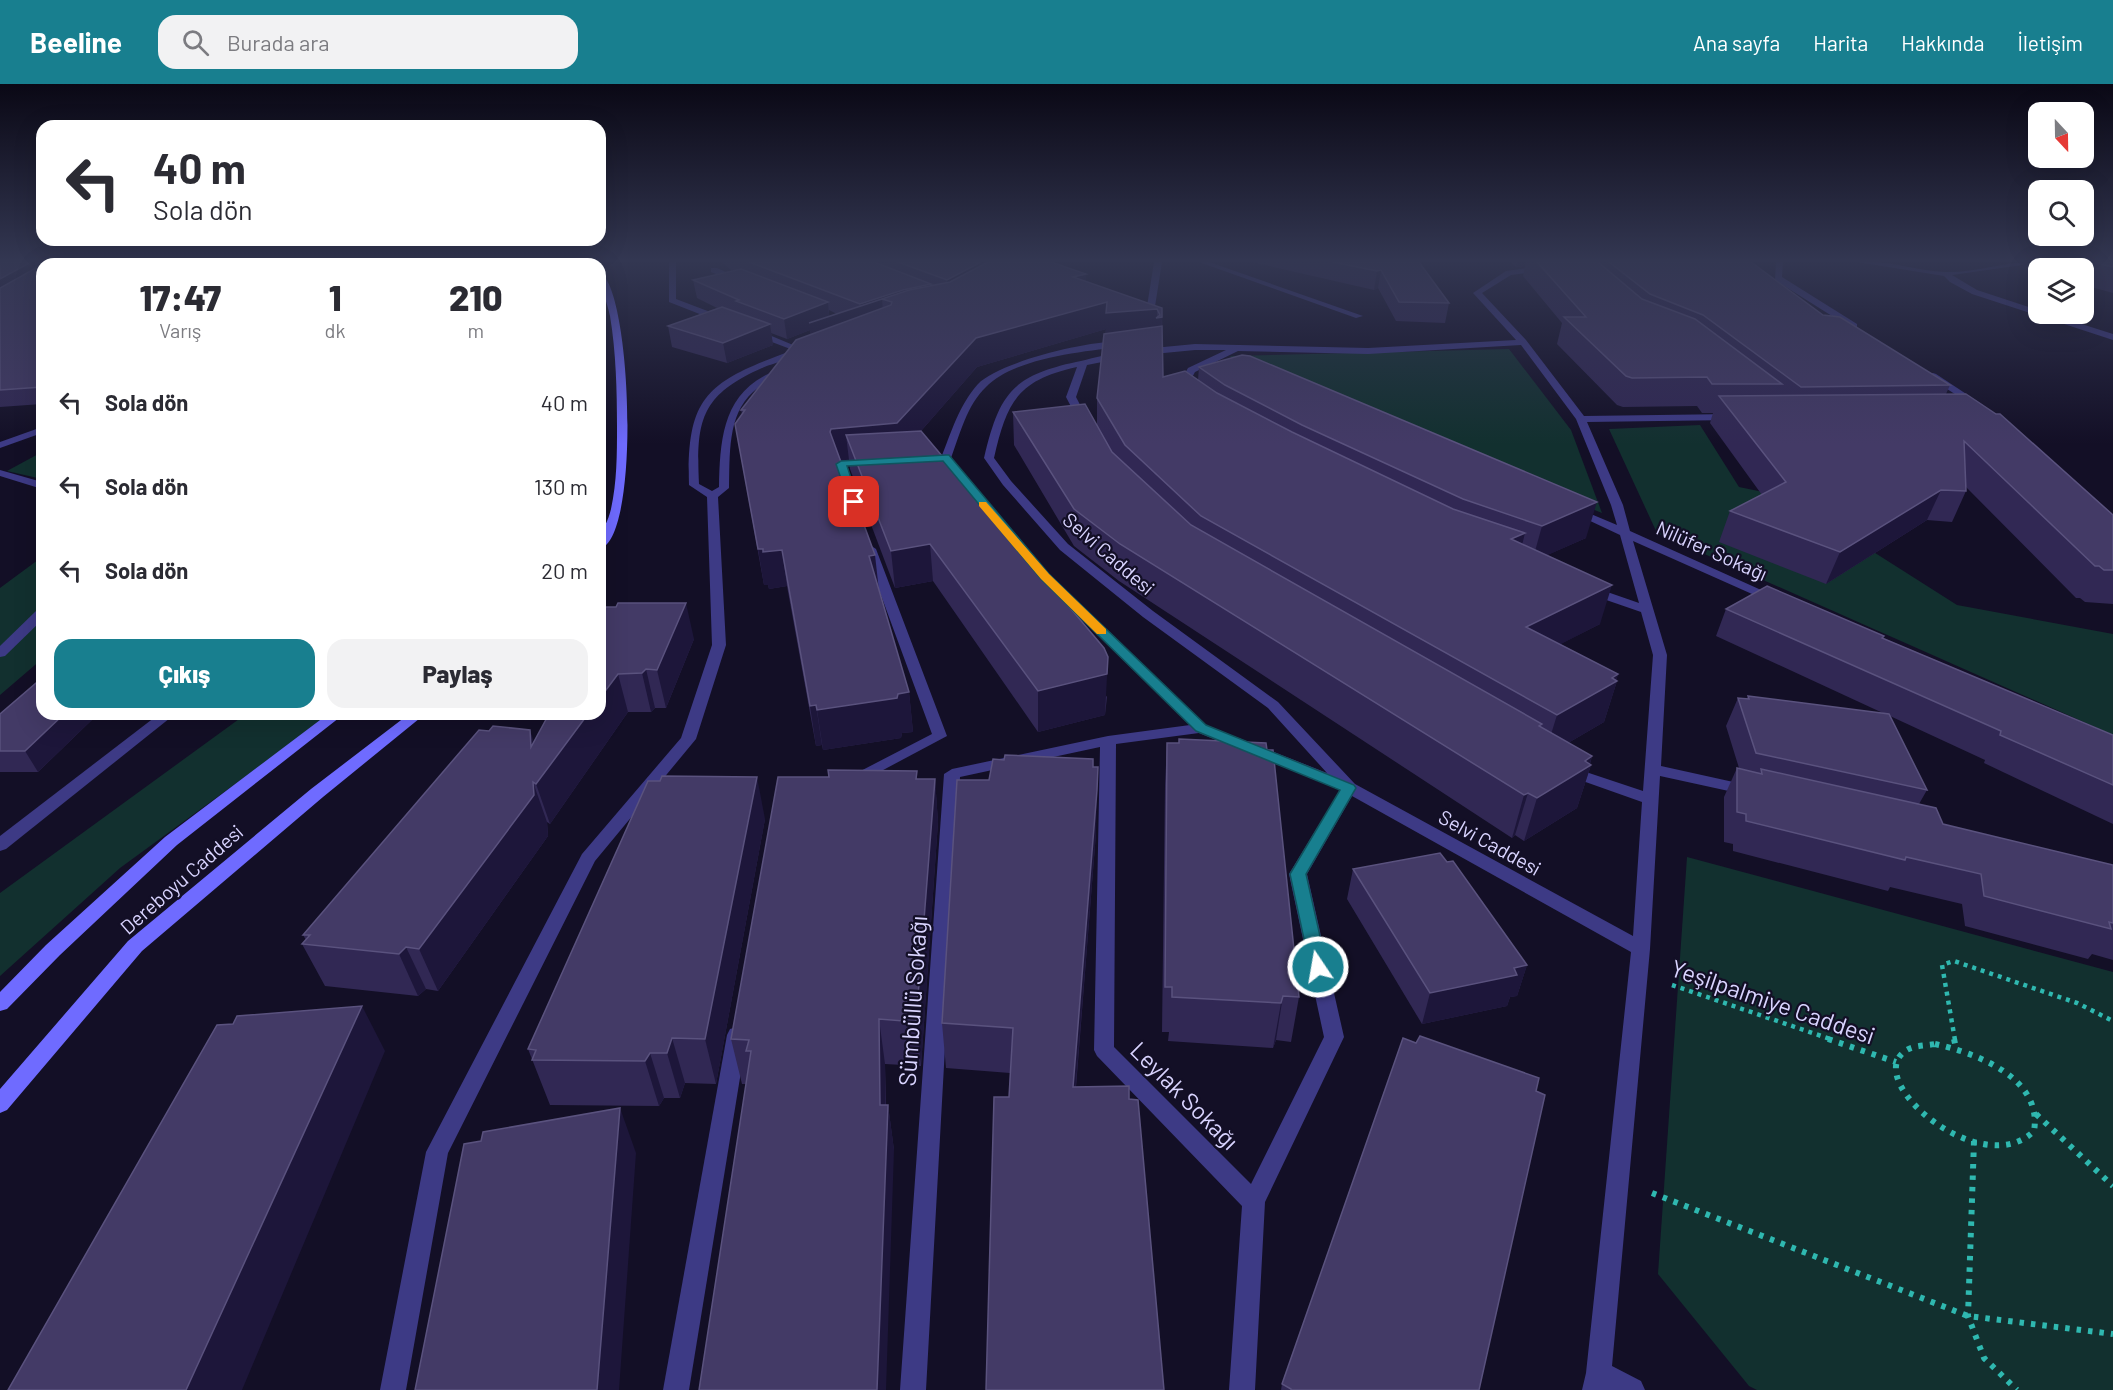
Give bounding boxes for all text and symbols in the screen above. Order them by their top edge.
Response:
search box [158,15,578,69]
text: Beeline [30,25,122,59]
icon: search [179,26,212,59]
text: Burada ara [227,29,330,55]
text: Ana sayfa [1693,30,1780,55]
text: Harita [1813,30,1868,55]
text: Hakkında [1901,30,1985,55]
text: İletişim [2018,30,2083,55]
north arrow [2028,102,2094,168]
map controls [2028,102,2094,324]
text: 40 m [153,142,246,192]
icon: left [54,144,132,222]
button: search [2028,180,2094,246]
text: Sola dön [153,193,253,225]
button: layers [2028,258,2094,324]
text: 17:47 [139,275,221,318]
text: 1 [329,275,341,318]
text: 210 [449,275,503,318]
text: Varış [159,318,201,342]
text: dk [325,318,346,342]
text: m [467,318,484,342]
icon: left [54,386,87,419]
text: Sola dön [105,389,188,415]
text: 40 m [541,389,588,415]
icon: left [54,470,87,503]
text: Sola dön [105,473,188,499]
text: 130 m [534,473,588,499]
pin [828,476,879,527]
icon: arrive [837,485,870,518]
street label: Selvi Caddesi [1058,507,1160,599]
street label: Nilüfer Sokağı [1653,515,1771,585]
icon: left [54,554,87,587]
text: Sola dön [105,557,188,583]
text: 20 m [541,557,588,583]
button: Çıkış [54,639,315,708]
button: Paylaş [327,639,588,708]
street label: Selvi Caddesi [1435,804,1545,880]
street label: Dereboyu Caddesi [115,819,247,939]
street label: Sümbüllü Sokağı [892,915,932,1087]
position arrow [1286,935,1350,999]
street label: Yeşilpalmiye Caddesi [1667,953,1879,1049]
street label: Leylak Sokağı [1125,1035,1245,1155]

